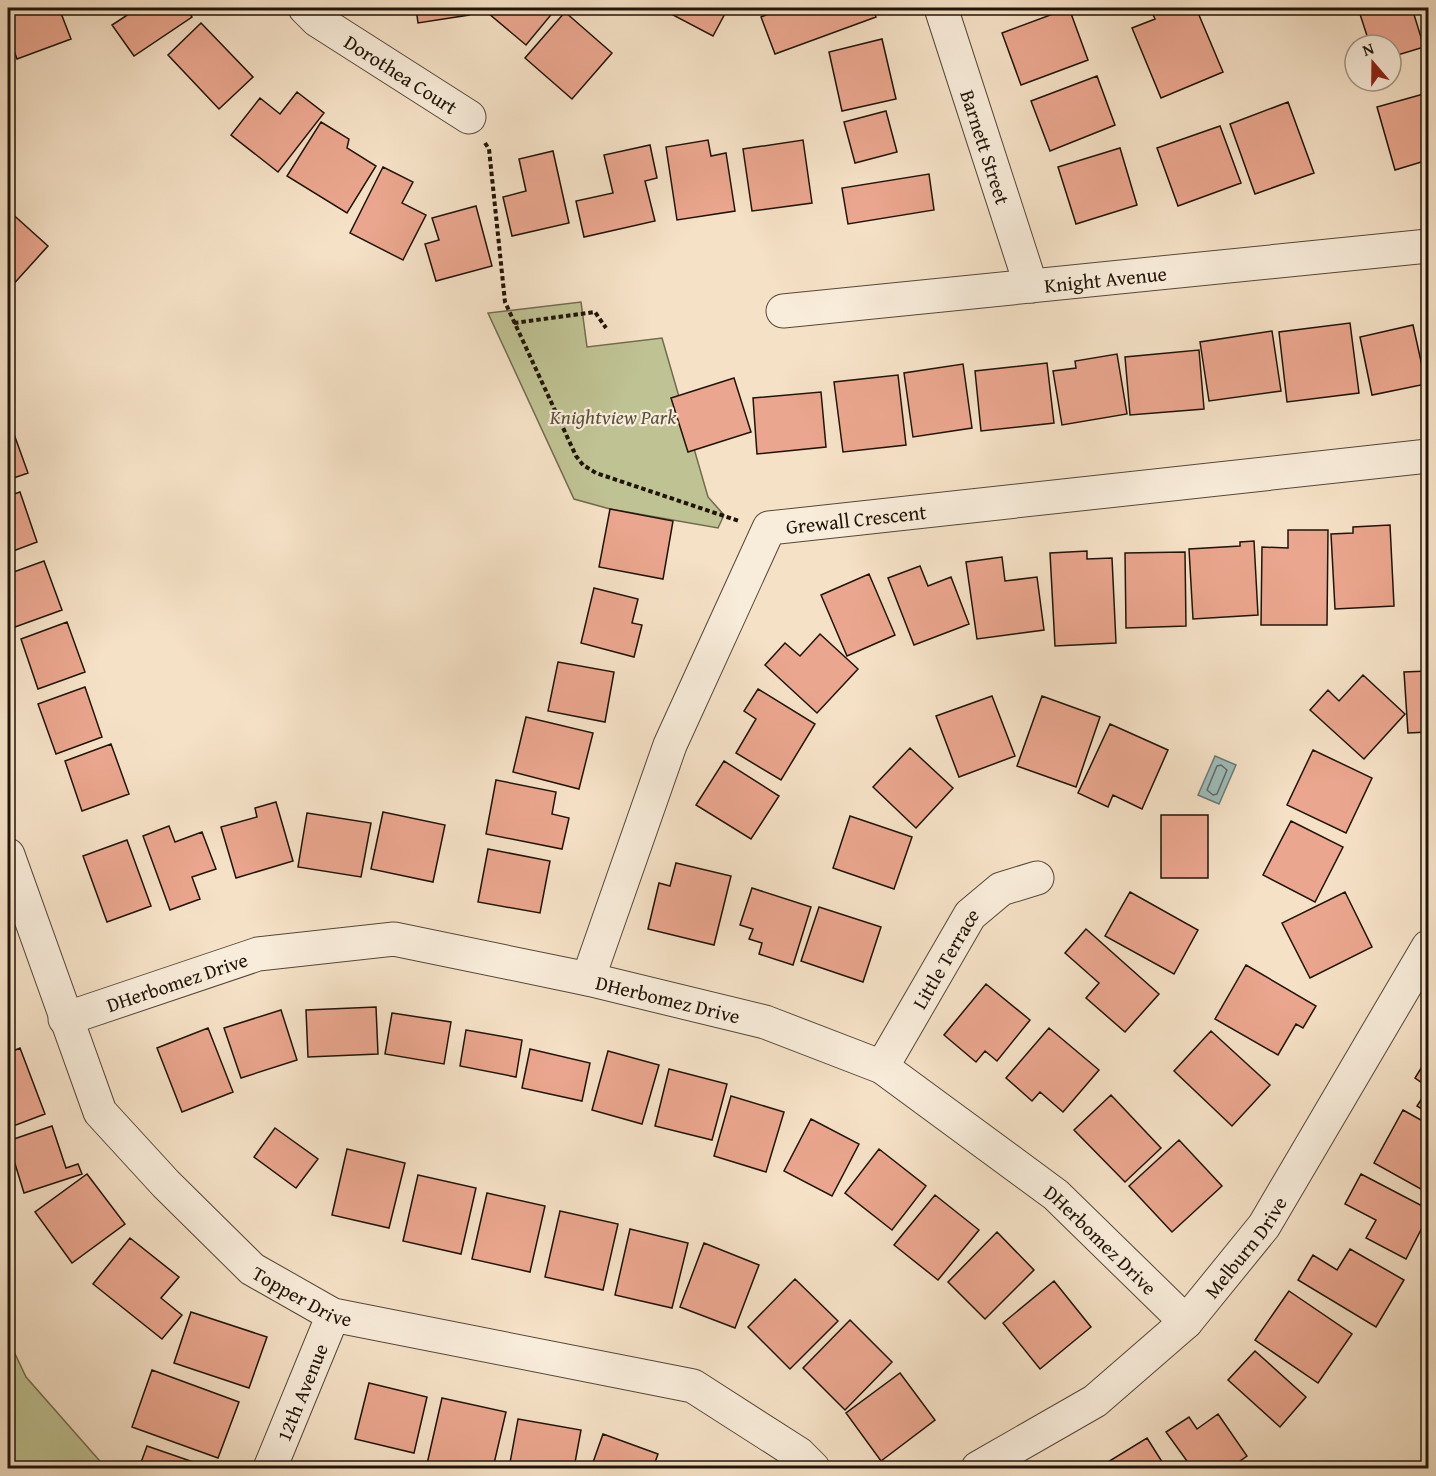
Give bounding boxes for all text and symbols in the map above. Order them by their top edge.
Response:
street label: Dorothea Court [339,27,464,121]
north arrow [1343,33,1403,93]
text: N [1359,36,1377,62]
street label: Barnett Street [954,86,1018,208]
street label: Knight Avenue [1043,258,1168,299]
park label: Knightview Park [549,402,677,431]
street label: Grewall Crescent [784,496,928,541]
street label: Little Terrace [904,900,984,1014]
street label: DHerbomez Drive [102,944,251,1019]
street label: DHerbomez Drive [593,967,743,1030]
street label: DHerbomez Drive [1039,1177,1164,1301]
street label: Melburn Drive [1197,1190,1293,1304]
street label: Topper Drive [247,1258,354,1333]
street label: 12th Avenue [268,1339,334,1446]

